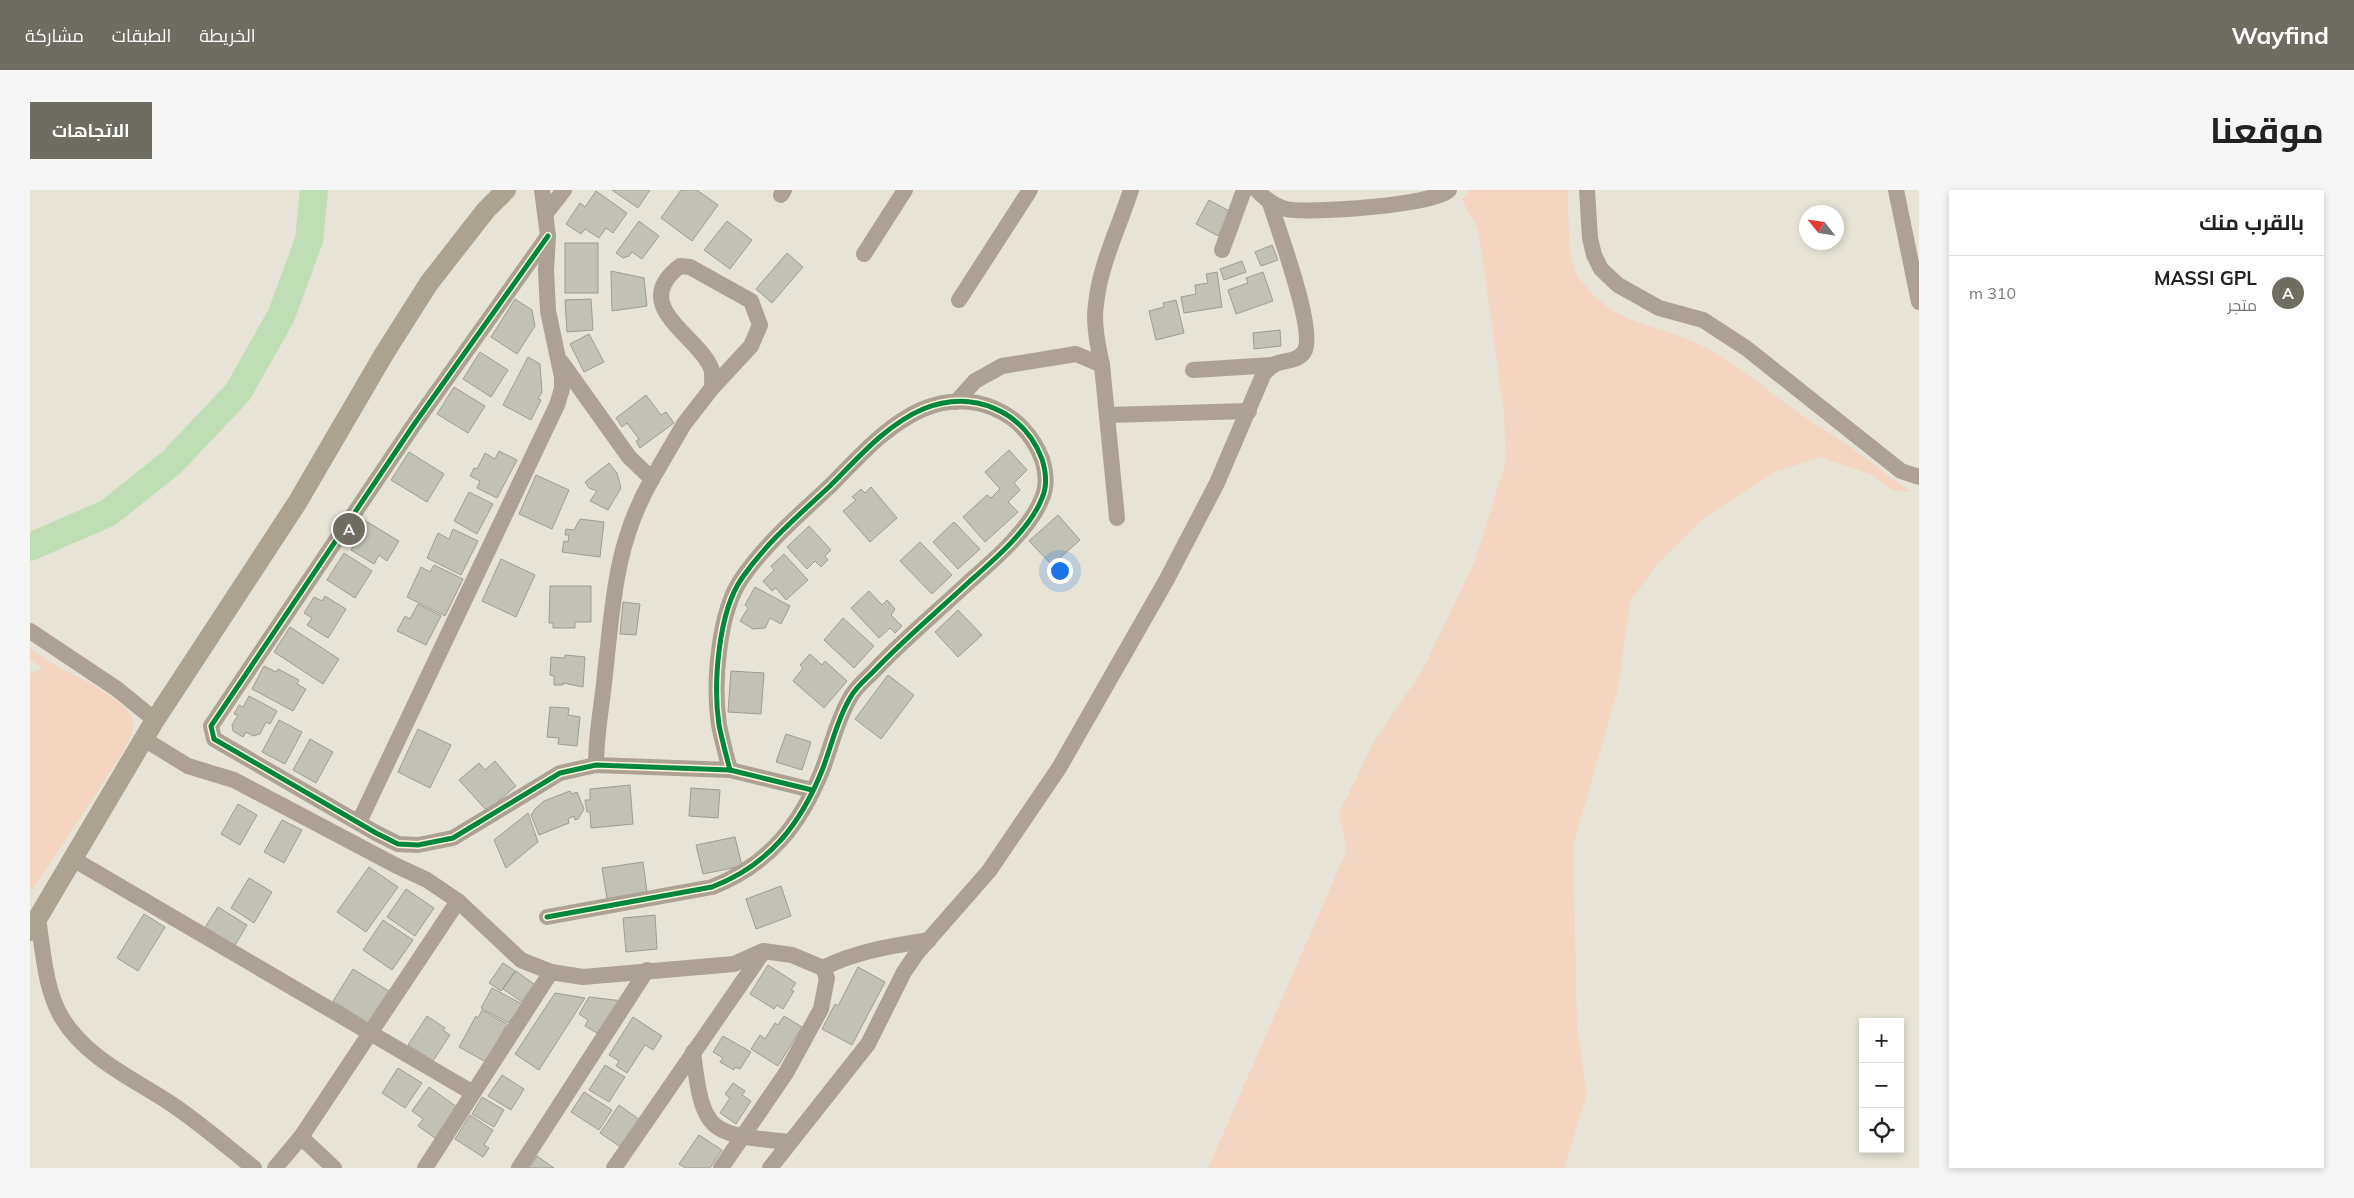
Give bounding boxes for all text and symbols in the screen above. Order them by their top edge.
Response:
text: Wayfind [2231,20,2329,50]
text: مشاركة [25,24,84,47]
text: الطبقات [112,24,171,47]
text: الخريطة [199,24,256,47]
button: الاتجاهات [30,102,152,159]
text: موقعنا [2210,108,2324,152]
north arrow [1799,205,1844,250]
text: بالقرب منك [2199,209,2304,235]
text: MASSI GPL [2154,266,2257,290]
text: 310 m [1969,283,2016,303]
text: A [2282,283,2294,303]
text: متجر [2228,295,2257,315]
pin: A [333,510,365,548]
your location [1047,558,1073,584]
map controls [1859,1018,1904,1153]
button: + [1859,1018,1904,1063]
button: − [1859,1063,1904,1108]
button: locate [1859,1108,1904,1153]

